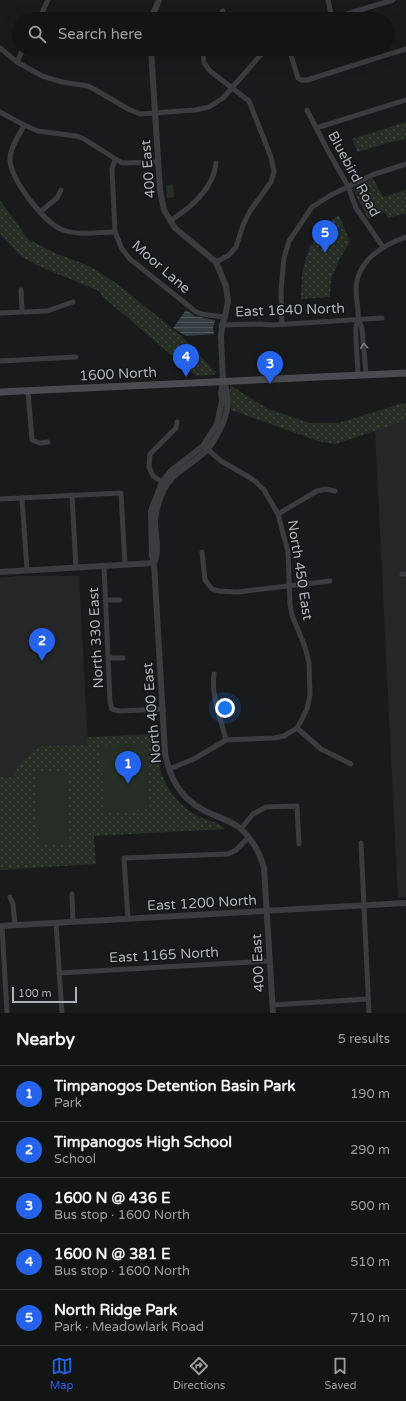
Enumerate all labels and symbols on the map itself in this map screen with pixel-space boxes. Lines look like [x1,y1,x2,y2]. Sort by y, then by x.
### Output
street label: Bluebird Road [324,128,384,220]
street label: 400 East [137,138,159,199]
pin: 5 [312,220,338,253]
street label: Moor Lane [128,237,194,297]
street label: East 1640 North [235,300,345,320]
one-way arrow [359,343,368,349]
pin: 4 [173,344,199,377]
pin: 3 [257,351,283,384]
street label: 1600 North [79,363,157,385]
street label: North 450 East [284,519,316,622]
street label: North 330 East [85,586,107,689]
pin: 2 [29,628,55,661]
street label: North 400 East [139,661,165,764]
your location [215,698,235,718]
pin: 1 [115,751,141,784]
street label: East 1200 North [147,892,257,914]
street label: 400 East [248,933,268,993]
street label: East 1165 North [109,944,219,966]
scale bar [12,985,77,1004]

